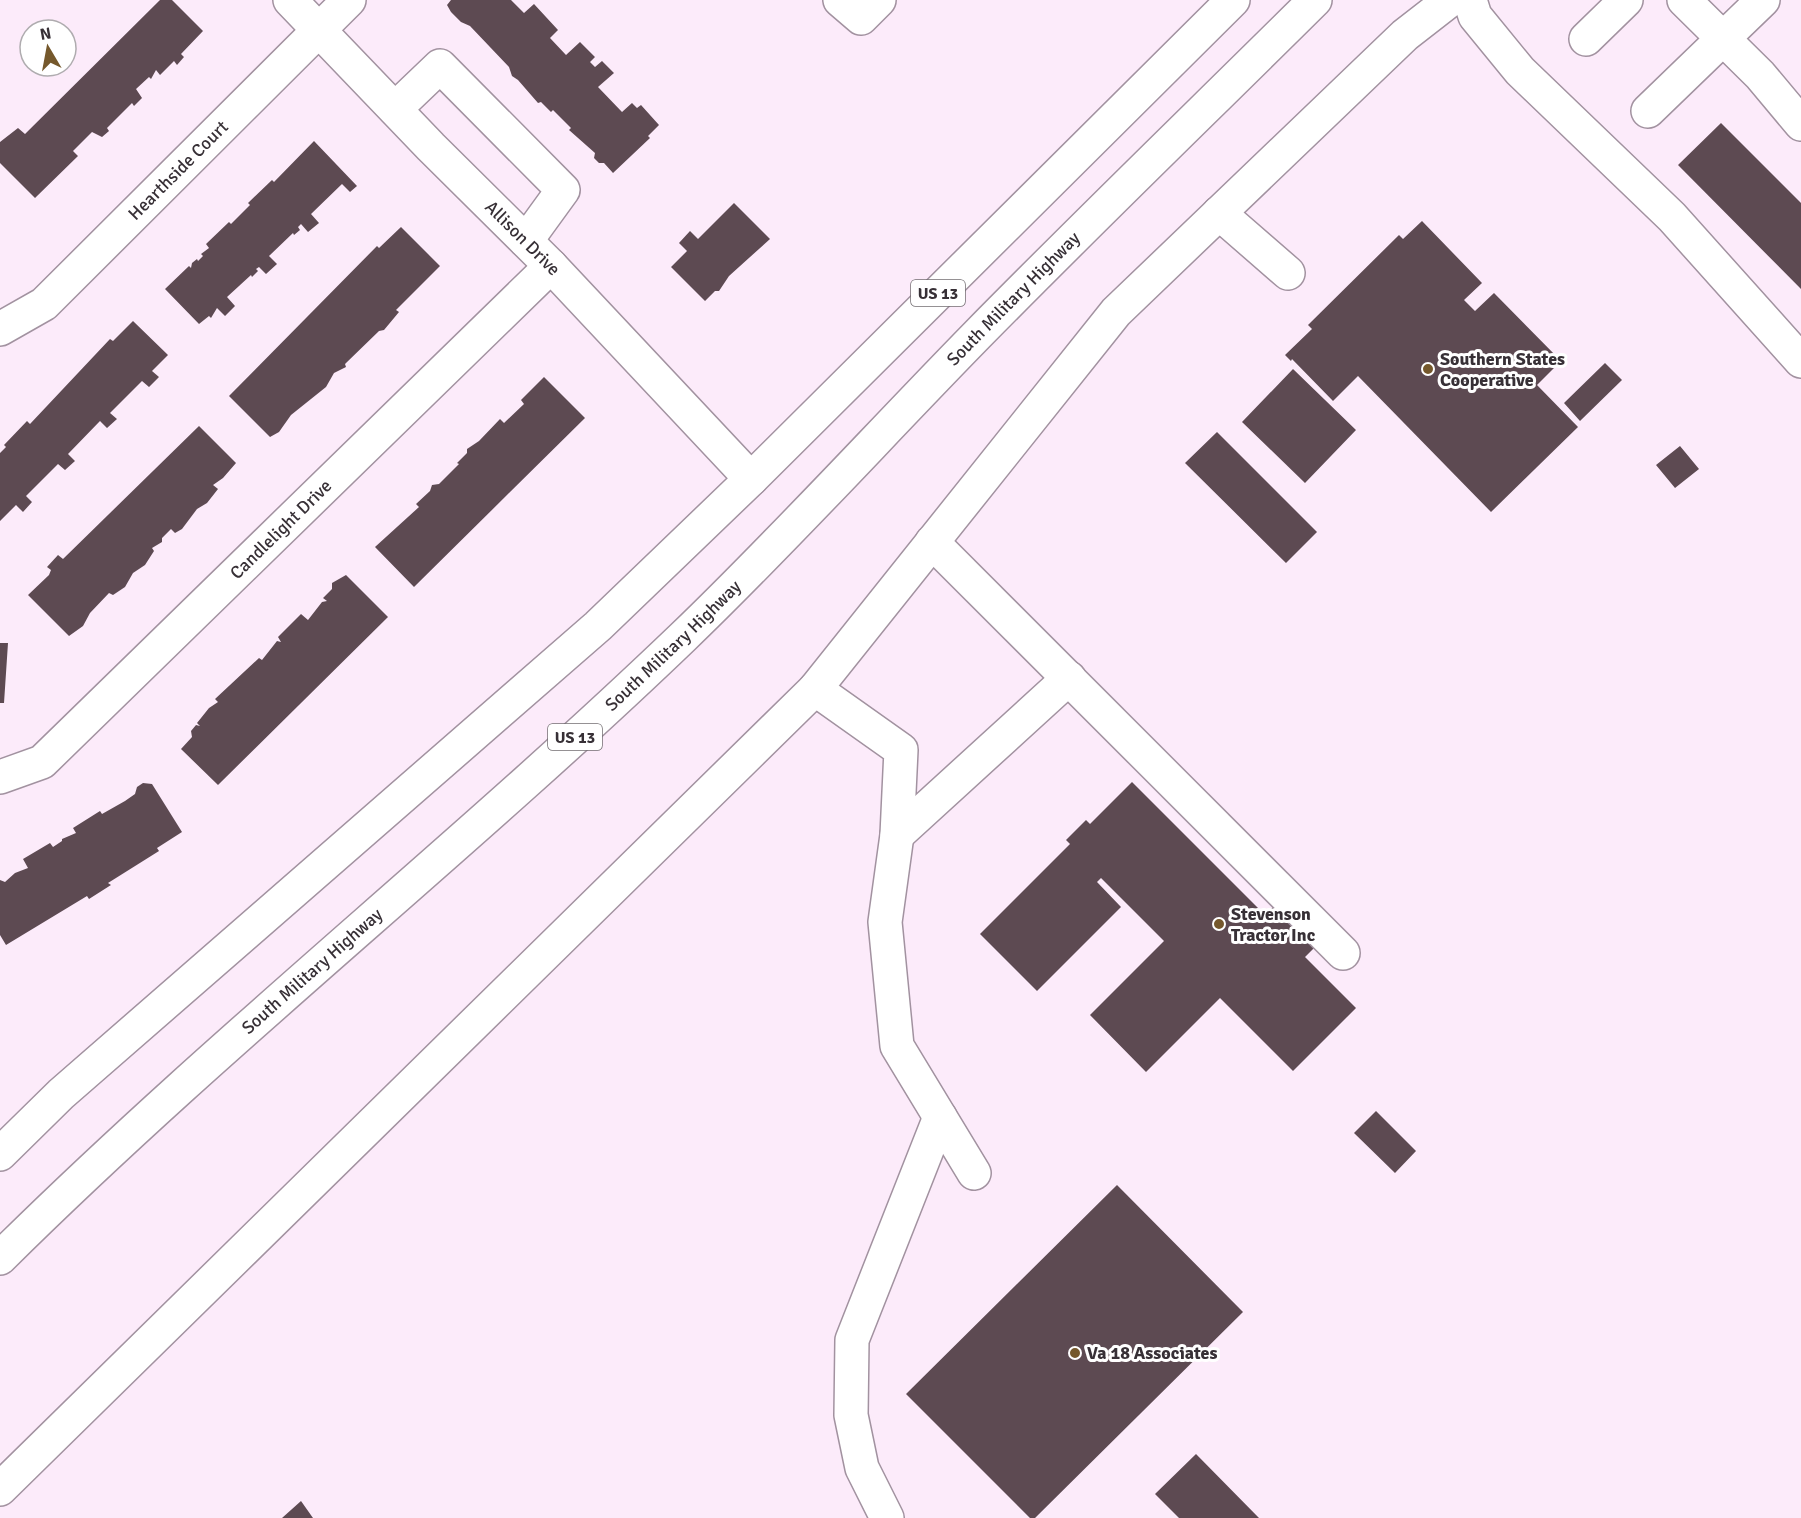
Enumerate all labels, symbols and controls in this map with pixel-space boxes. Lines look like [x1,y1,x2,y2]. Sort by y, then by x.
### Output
north arrow [18,18,78,78]
text: N [38,23,53,45]
street label: Hearthside Court [124,116,233,225]
street label: Allison Drive [481,196,565,280]
street label: South Military Highway [942,227,1085,370]
road number: US 13 [911,280,965,306]
place label: Southern States Cooperative [1440,348,1565,391]
marker: Southern States Cooperative [1421,362,1435,376]
street label: Candlelight Drive [225,475,336,584]
street label: South Military Highway [600,575,746,716]
road number: US 13 [548,724,602,750]
street label: South Military Highway [237,903,387,1039]
place label: Stevenson Tractor Inc [1231,903,1316,946]
marker: Stevenson Tractor Inc [1212,917,1226,931]
place label: Va 18 Associates [1087,1342,1217,1364]
marker: Va 18 Associates [1068,1346,1082,1360]

